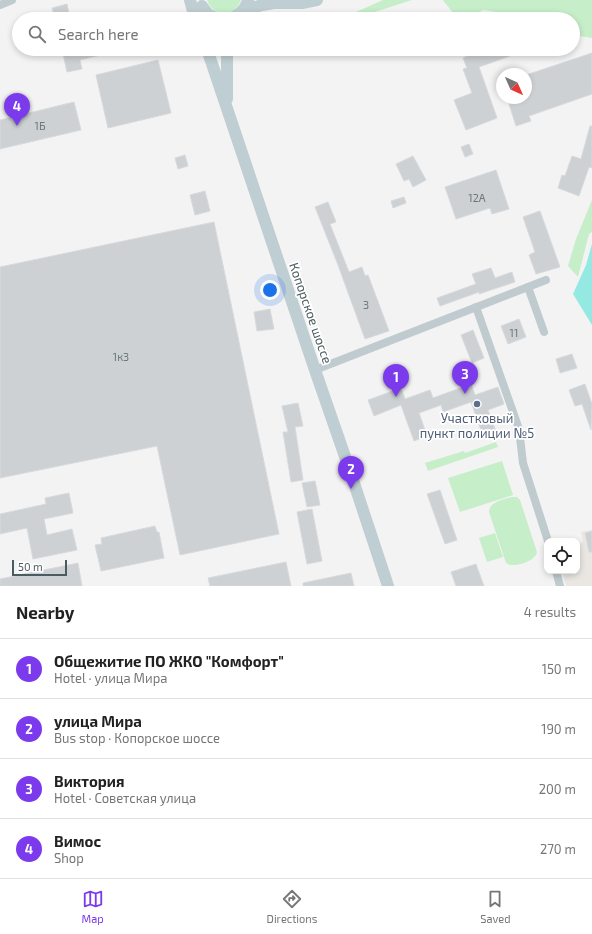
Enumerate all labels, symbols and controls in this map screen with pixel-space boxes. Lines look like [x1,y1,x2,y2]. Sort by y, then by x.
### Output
search box [12,12,580,56]
icon: search [26,23,48,45]
text: Search here [58,25,139,43]
north arrow [496,68,532,104]
pin: 4 [4,93,30,126]
house number: 1Б [35,119,46,132]
house number: 12А [468,191,486,204]
street label: Копорское шоссе [286,260,336,366]
your location [260,280,280,300]
house number: 3 [363,298,369,311]
house number: 11 [510,326,518,339]
house number: 1к3 [113,350,129,363]
pin: 3 [452,361,478,394]
pin: 1 [383,364,409,397]
marker: Участковый пункт полиции №5 [472,399,482,409]
place label: Участковый пункт полиции №5 [420,410,534,441]
pin: 2 [338,456,364,489]
map controls [544,538,580,574]
button: locate [544,538,580,574]
scale bar [12,558,67,577]
text: 50 m [18,560,43,573]
text: Nearby [16,602,74,622]
text: 4 results [524,604,576,620]
text: Общежитие ПО ЖКО "Комфорт" [54,652,284,670]
text: 1 [26,661,32,677]
text: 150 m [542,661,576,677]
text: Hotel · улица Мира [54,670,167,686]
text: улица Мира [54,712,142,730]
text: 2 [25,721,33,737]
text: 190 m [541,721,576,737]
text: Bus stop · Копорское шоссе [54,730,220,746]
text: Виктория [54,772,124,790]
text: 3 [25,781,33,797]
text: 200 m [539,781,576,797]
text: Hotel · Советская улица [54,790,196,806]
text: Вимос [54,832,101,850]
text: 4 [25,841,33,857]
text: 270 m [540,841,576,857]
text: Shop [54,850,84,866]
tab: Map [82,888,104,925]
tab: Directions [267,888,317,925]
tab: Saved [480,888,511,925]

